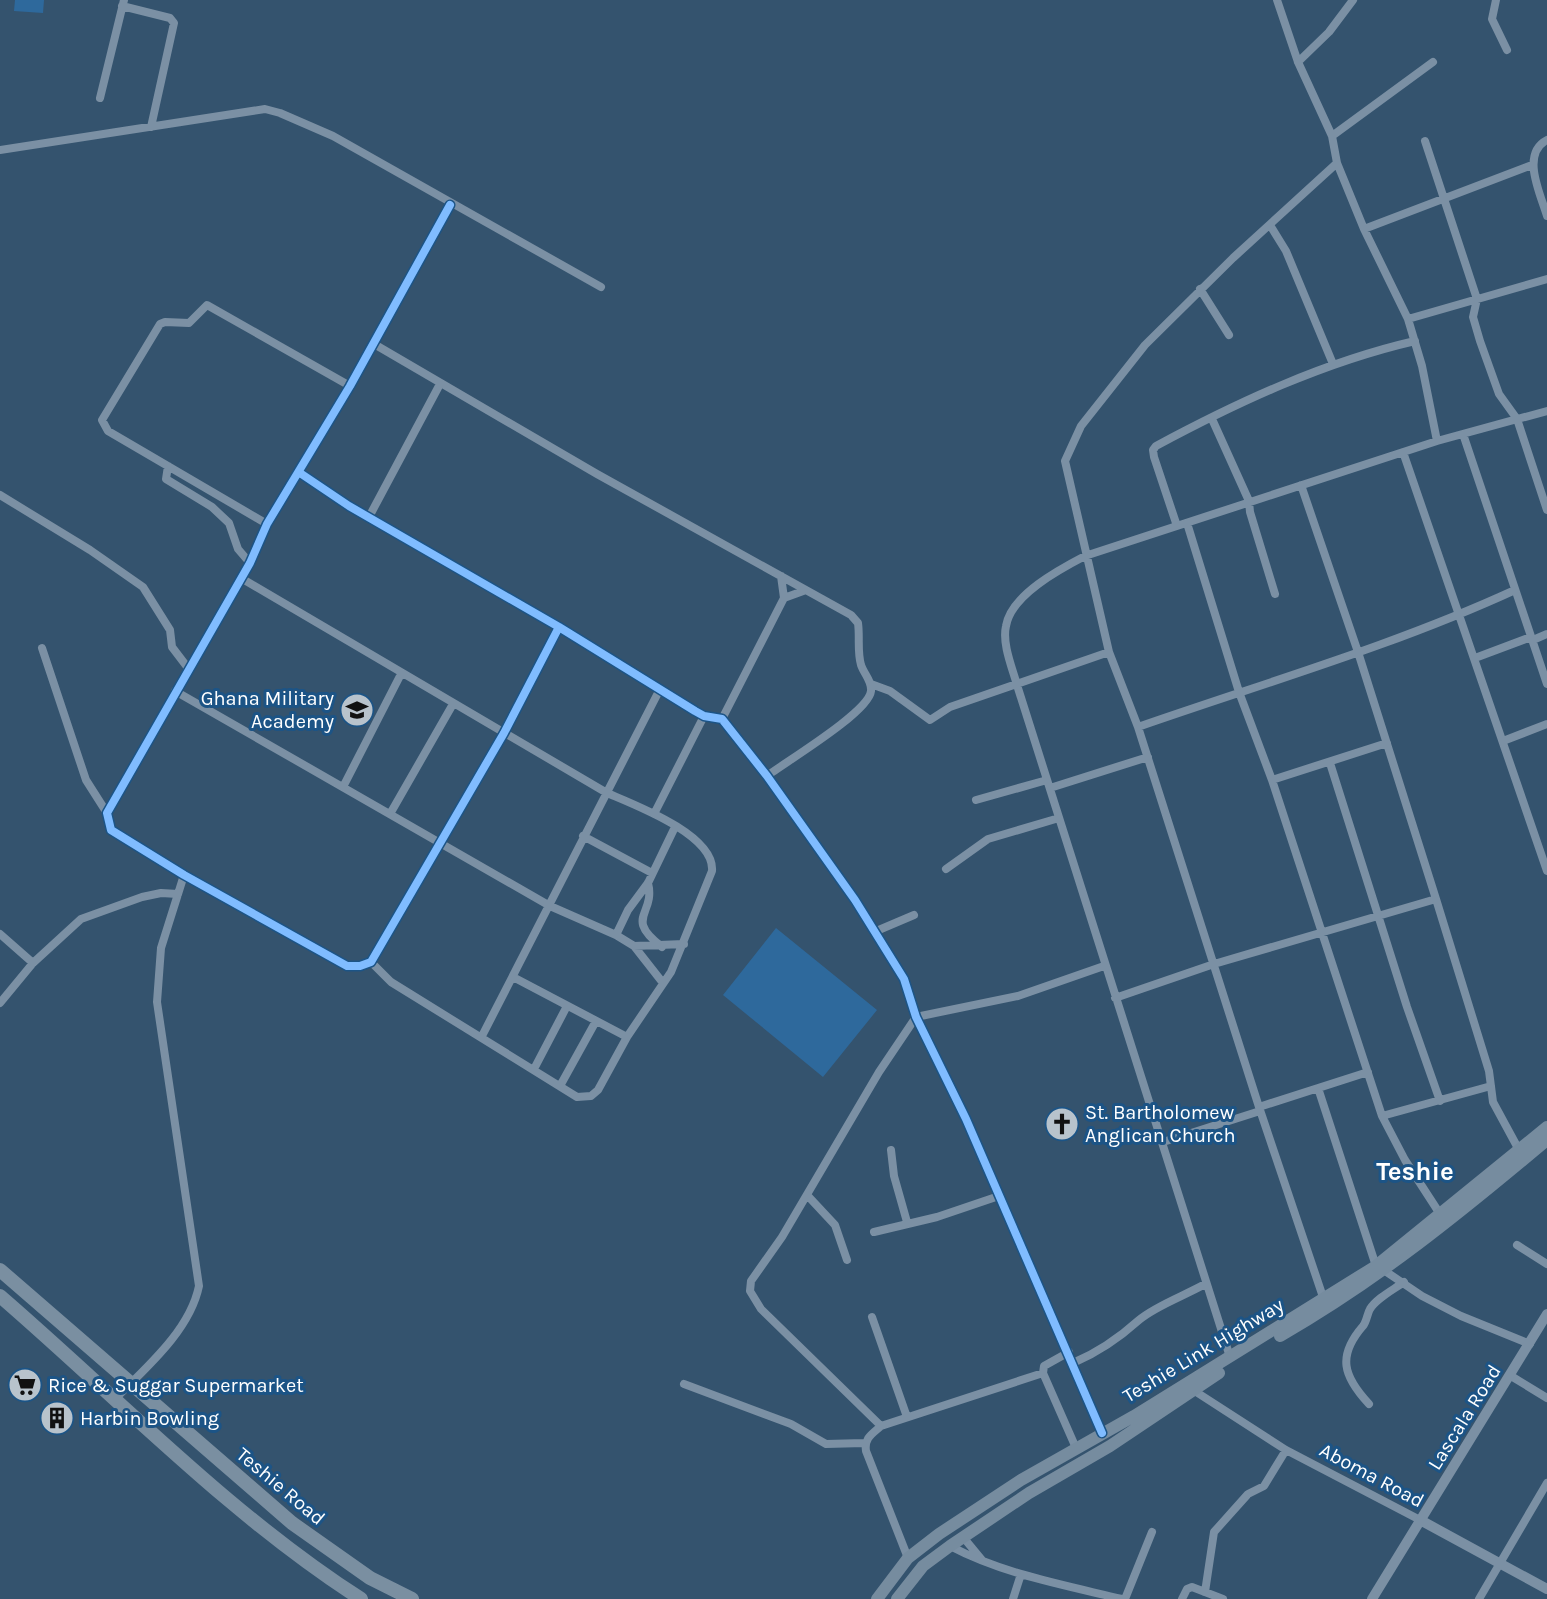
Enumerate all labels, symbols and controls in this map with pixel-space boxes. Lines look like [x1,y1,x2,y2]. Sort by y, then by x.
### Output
place label: Ghana Military Academy [201,687,334,733]
school or university icon: Ghana Military Academy [339,692,375,728]
place label: St. Bartholomew Anglican Church [1085,1101,1236,1147]
church icon: St. Bartholomew Anglican Church [1044,1106,1080,1142]
district label: Teshie [1376,1156,1454,1187]
street label: Teshie Link Highway [1119,1293,1288,1407]
street label: Lascala Road [1423,1360,1506,1474]
supermarket icon: Rice & Suggar Supermarket [7,1367,43,1403]
place label: Rice & Suggar Supermarket [48,1374,304,1397]
building icon: Harbin Bowling [39,1400,75,1436]
place label: Harbin Bowling [80,1407,219,1430]
street label: Aboma Road [1316,1438,1428,1513]
street label: Teshie Road [232,1443,330,1530]

